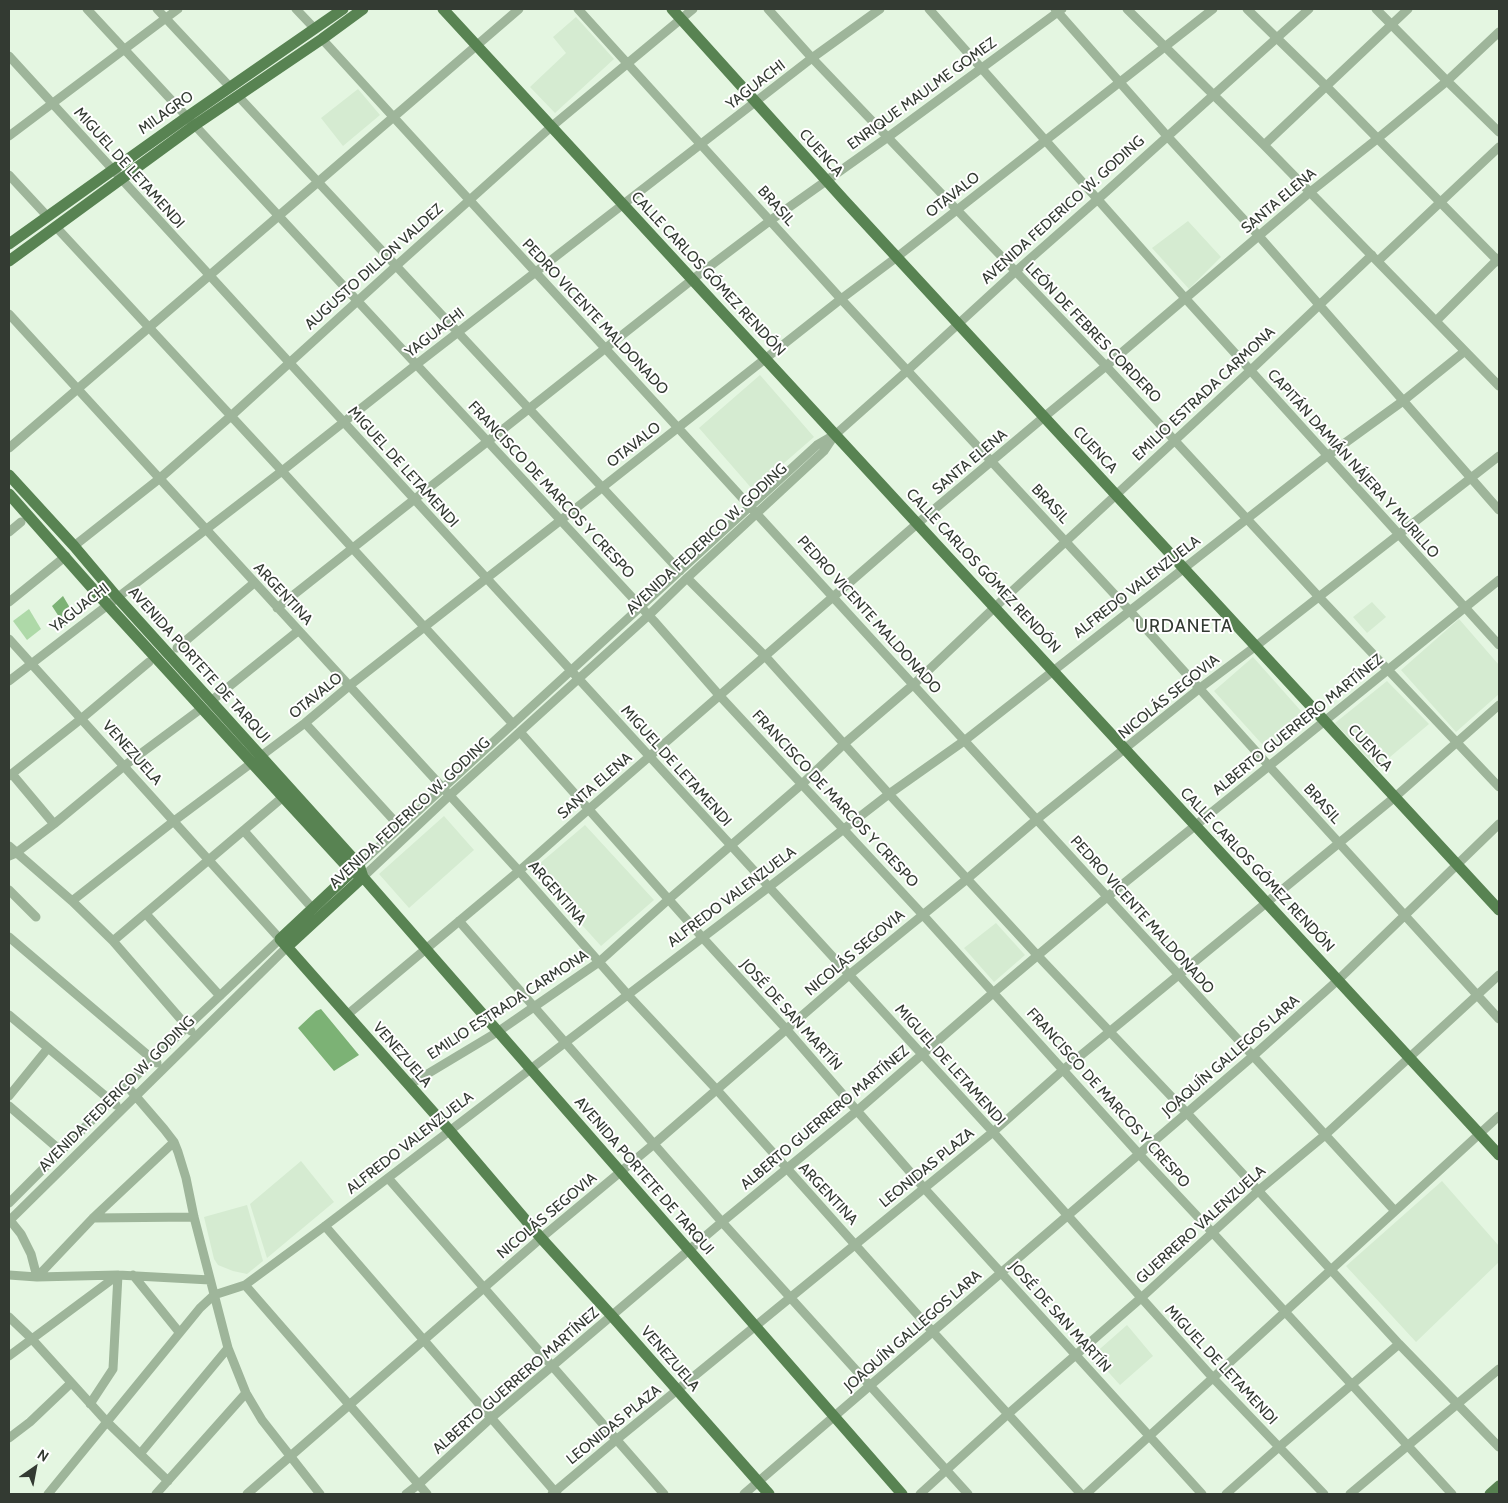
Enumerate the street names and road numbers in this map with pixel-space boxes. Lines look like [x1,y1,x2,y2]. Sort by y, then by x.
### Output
street label: ENRIQUE MAULME GOMEZ [844,34,1000,154]
street label: YAGUACHI [723,56,789,114]
street label: MILAGRO [135,88,197,138]
street label: MIGUEL DE LETAMENDI [70,104,188,232]
street label: CUENCA [795,126,847,180]
street label: AVENIDA FEDERICO W. GODING [978,132,1148,288]
street label: SANTA ELENA [1238,164,1320,238]
street label: OTAVALO [923,168,983,222]
street label: BRASIL [753,182,799,230]
street label: CALLE CARLOS GÓMEZ RENDÓN [627,188,789,360]
street label: AUGUSTO DILLON VALDEZ [301,200,447,334]
street label: PEDRO VICENTE MALDONADO [518,235,672,399]
street label: LEÓN DE FEBRES CORDERO [1021,259,1165,407]
street label: YAGUACHI [402,304,468,362]
street label: EMILIO ESTRADA CARMONA [1129,323,1279,465]
street label: CAPITÁN DAMIÁN NÁJERA Y MURILLO [1263,366,1443,562]
street label: FRANCISCO DE MARCOS Y CRESPO [464,398,638,582]
street label: MIGUEL DE LETAMENDI [344,403,462,531]
street label: OTAVALO [604,418,664,472]
street label: CUENCA [1069,423,1121,477]
street label: SANTA ELENA [929,425,1011,499]
street label: AVENIDA FEDERICO W. GODING [623,460,791,618]
street label: BRASIL [1027,481,1073,527]
street label: CALLE CARLOS GÓMEZ RENDÓN [902,485,1064,657]
street label: PEDRO VICENTE MALDONADO [793,532,945,698]
street label: ALFREDO VALENZUELA [1070,532,1204,642]
street label: ARGENTINA [250,559,316,629]
street label: YAGUACHI [47,579,113,637]
street label: AVENIDA PORTETE DE TARQUI [124,584,274,746]
street label: NICOLÁS SEGOVIA [1115,651,1223,743]
street label: ALBERTO GUERRERO MARTÍNEZ [1209,651,1387,799]
street label: OTAVALO [286,669,346,723]
street label: MIGUEL DE LETAMENDI [617,702,735,830]
street label: FRANCISCO DE MARCOS Y CRESPO [748,707,922,891]
street label: VENEZUELA [98,717,166,789]
street label: CUENCA [1344,721,1396,775]
street label: AVENIDA FEDERICO W. GODING [326,734,494,892]
street label: SANTA ELENA [554,749,636,823]
street label: BRASIL [1299,780,1345,828]
street label: CALLE CARLOS GÓMEZ RENDÓN [1176,784,1338,956]
street label: PEDRO VICENTE MALDONADO [1066,832,1218,998]
street label: ALFREDO VALENZUELA [664,843,800,951]
street label: ARGENTINA [524,857,590,929]
street label: NICOLÁS SEGOVIA [802,906,908,1000]
street label: EMILIO ESTRADA CARMONA [424,946,592,1064]
street label: JOSÉ DE SAN MARTÍN [736,956,846,1074]
street label: JOAQUÍN GALLEGOS LARA [1159,992,1303,1120]
street label: MIGUEL DE LETAMENDI [891,1001,1009,1129]
street label: FRANCISCO DE MARCOS Y CRESPO [1022,1004,1194,1192]
street label: AVENIDA FEDERICO W. GODING [35,1012,199,1176]
street label: VENEZUELA [369,1019,435,1091]
street label: ALBERTO GUERRERO MARTÍNEZ [737,1042,913,1194]
street label: ALFREDO VALENZUELA [343,1088,477,1198]
street label: AVENIDA PORTETE DE TARQUI [571,1094,717,1258]
street label: LEONIDAS PLAZA [876,1124,978,1212]
street label: ARGENTINA [795,1159,861,1229]
street label: GUERRERO VALENZUELA [1133,1162,1269,1288]
street label: NICOLÁS SEGOVIA [494,1169,600,1263]
street label: JOSÉ DE SAN MARTÍN [1005,1258,1115,1376]
street label: JOAQUÍN GALLEGOS LARA [841,1267,985,1395]
street label: MIGUEL DE LETAMENDI [1161,1302,1281,1428]
street label: ALBERTO GUERRERO MARTÍNEZ [429,1304,603,1458]
street label: VENEZUELA [637,1323,703,1395]
street label: LEONIDAS PLAZA [563,1381,665,1469]

